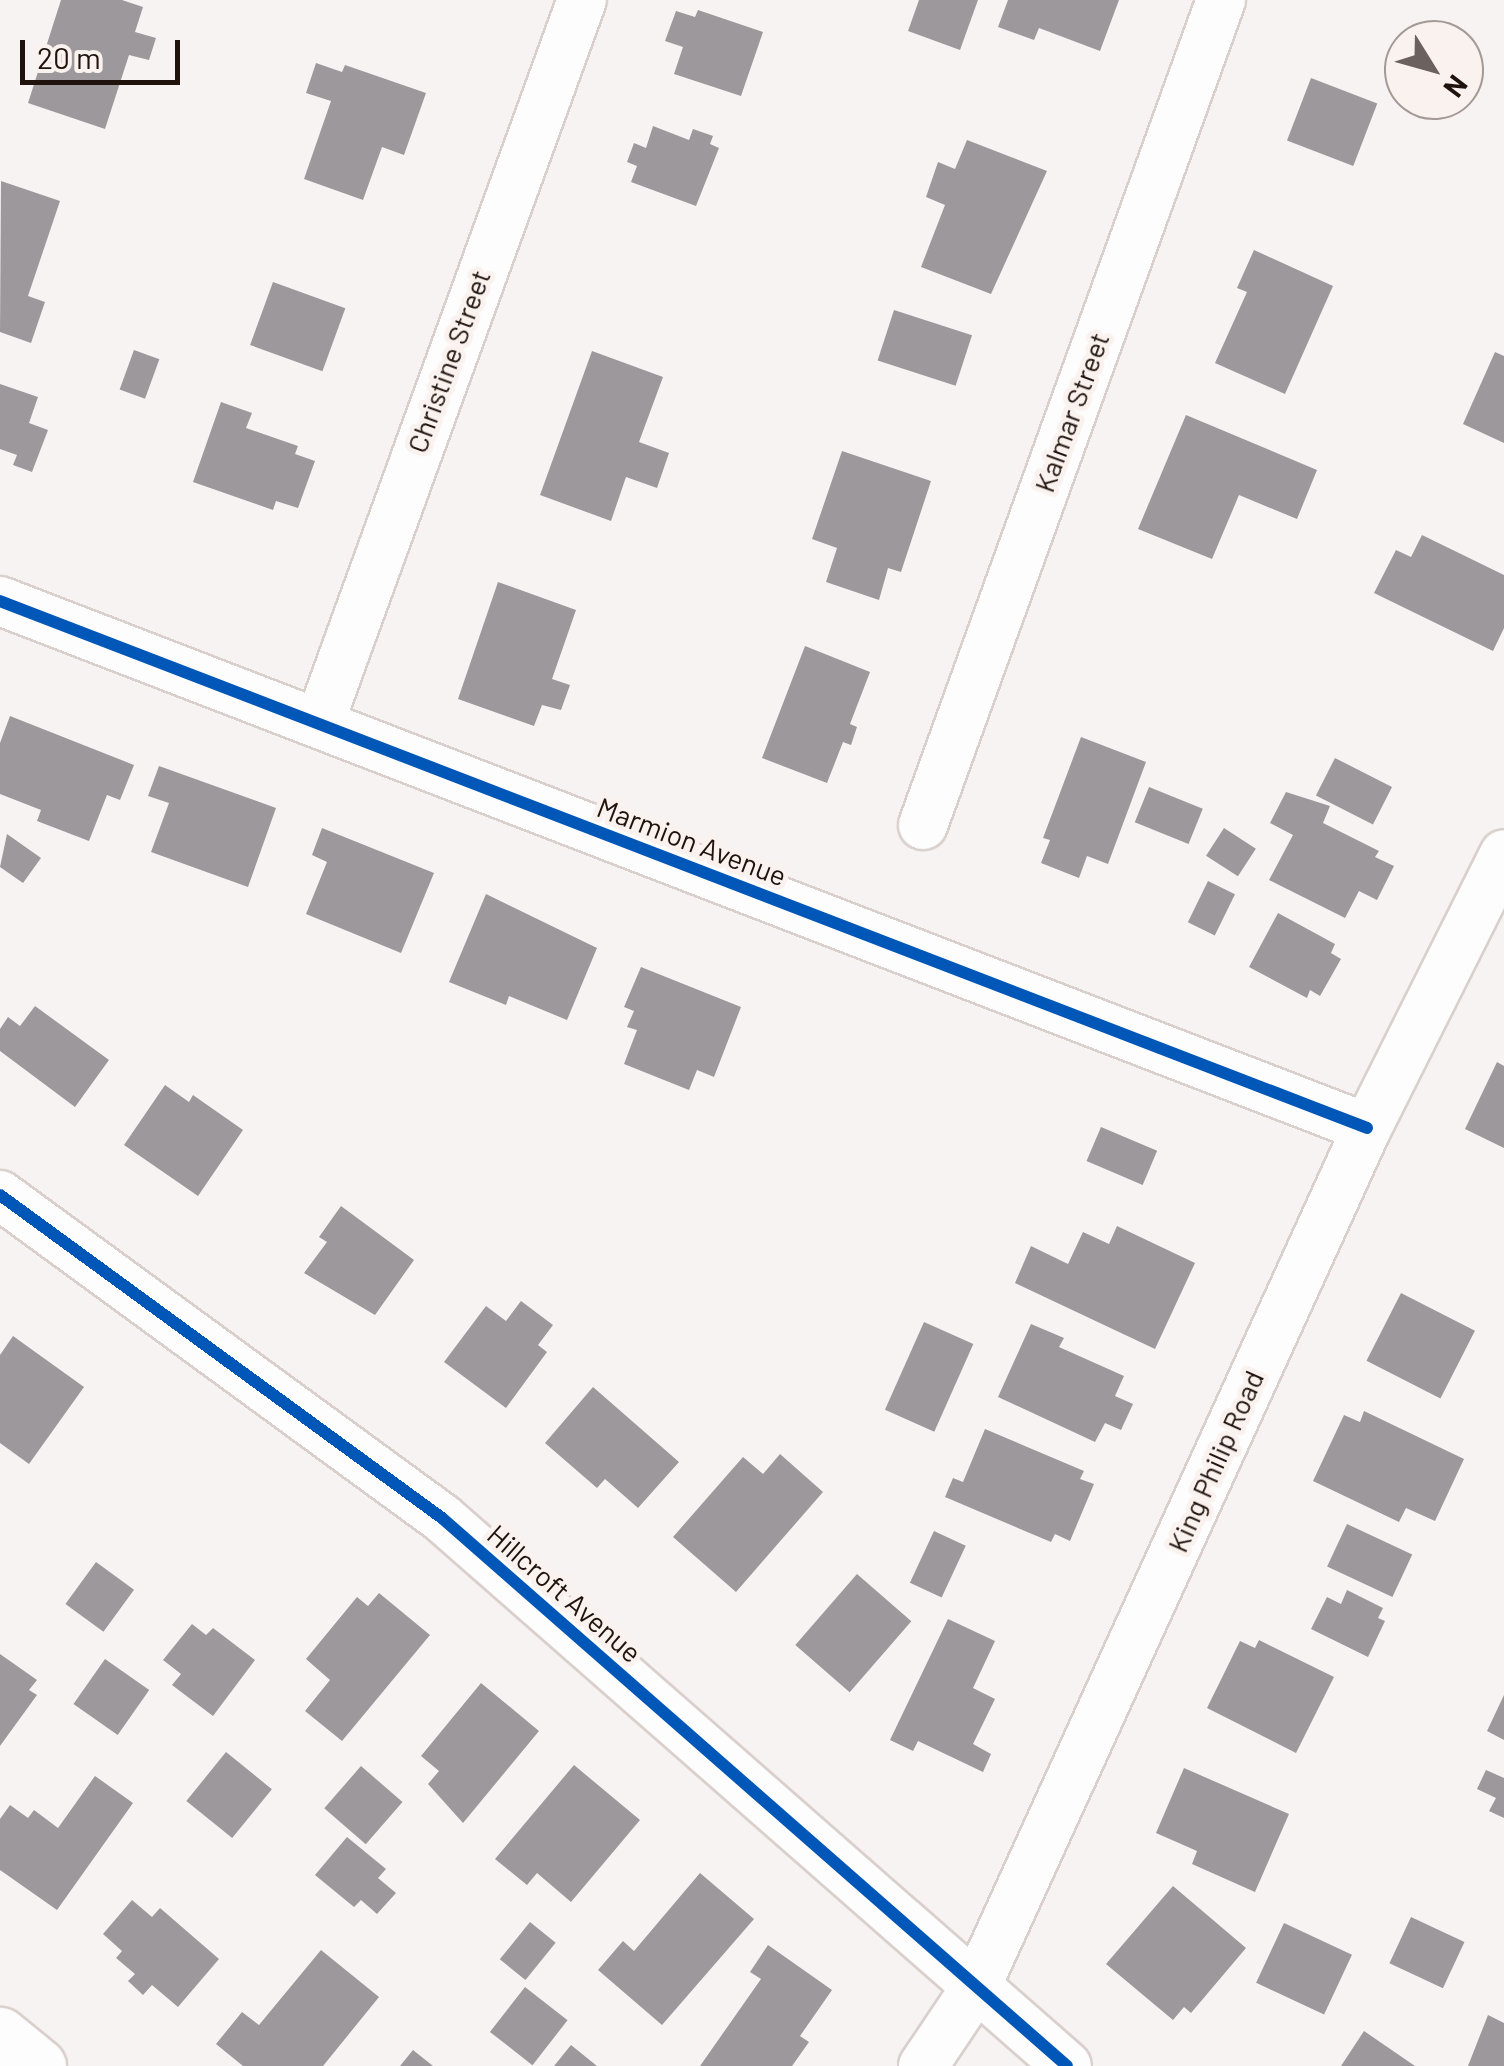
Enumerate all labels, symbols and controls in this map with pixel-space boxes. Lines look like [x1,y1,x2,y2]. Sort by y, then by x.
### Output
scale bar [25,20,185,82]
north arrow [1384,20,1484,120]
text: 20 m [37,39,101,75]
text: N [1437,69,1476,105]
street label: Christine Street [399,265,497,457]
street label: Kalmar Street [1027,328,1115,496]
street label: Marmion Avenue [593,790,791,892]
street label: King Philip Road [1160,1365,1270,1557]
street label: Hillcroft Avenue [481,1517,649,1669]

